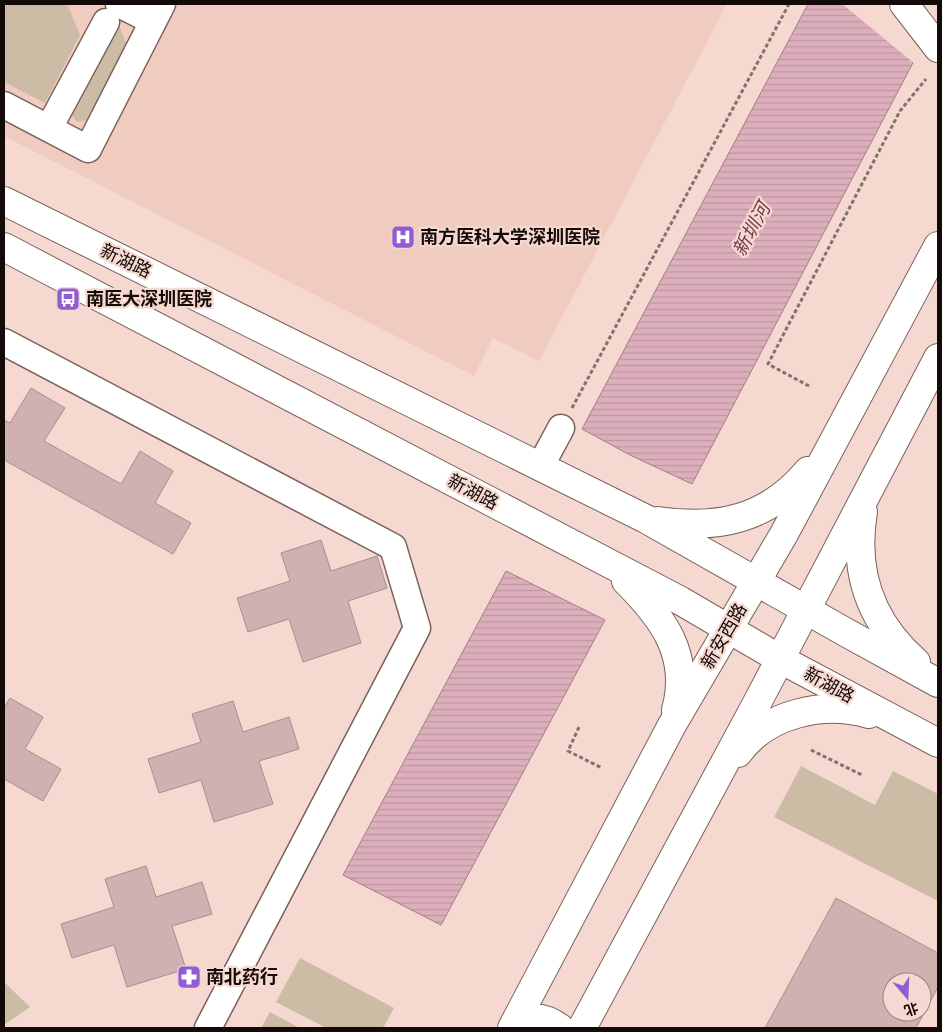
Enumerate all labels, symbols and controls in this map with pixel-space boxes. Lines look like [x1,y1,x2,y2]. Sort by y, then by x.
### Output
water label: 新圳河 [728,195,777,260]
hospital icon: 南方医科大学深圳医院 [390,224,416,250]
place label: 南方医科大学深圳医院 [420,226,600,248]
street label: 新湖路 [97,239,155,283]
bus stop icon: 南医大深圳医院 [55,286,81,312]
place label: 南医大深圳医院 [86,288,212,310]
street label: 新湖路 [444,470,502,514]
street label: 新安西路 [696,599,752,673]
street label: 新湖路 [800,662,858,708]
pharmacy icon: 南北药行 [176,964,202,990]
place label: 南北药行 [206,966,278,988]
north arrow [882,972,932,1022]
text: 北 [902,999,920,1019]

